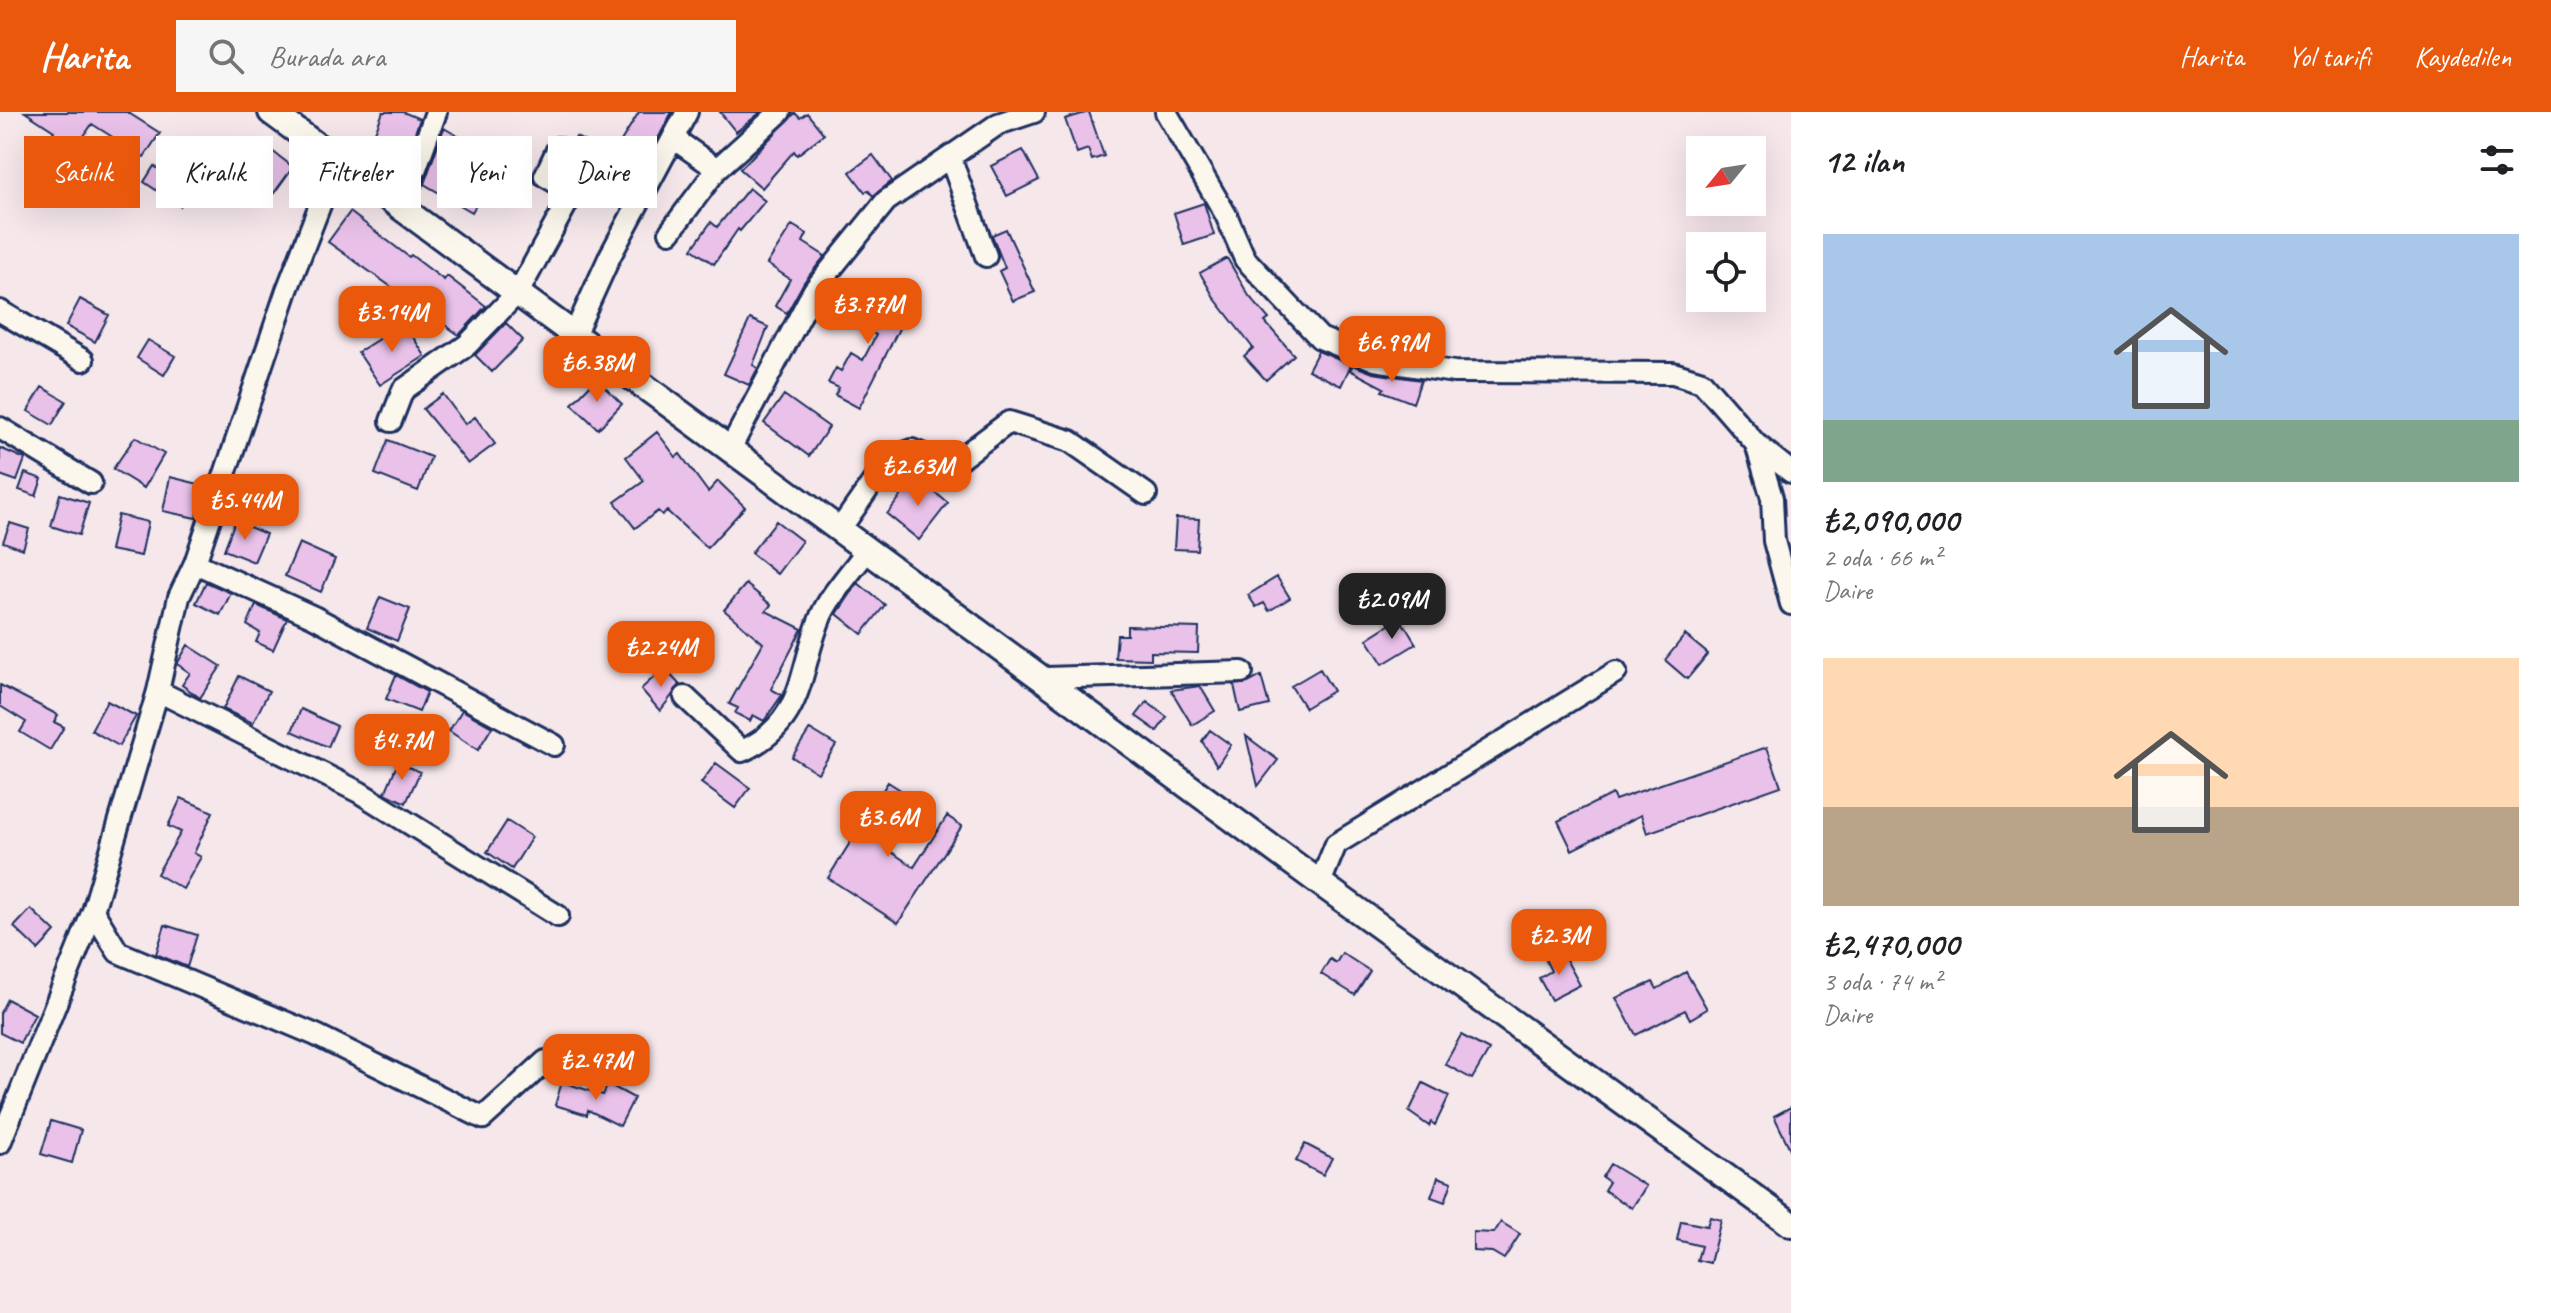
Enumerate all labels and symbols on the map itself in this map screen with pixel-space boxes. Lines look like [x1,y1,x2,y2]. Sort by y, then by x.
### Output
north arrow [1686,136,1766,216]
pin: ₺3.77M [803,278,933,346]
pin: ₺3.14M [327,286,457,354]
pin: ₺6.99M [1327,316,1457,384]
pin: ₺6.38M [532,336,662,404]
pin: ₺2.63M [853,440,983,508]
pin: ₺5.44M [180,474,310,542]
pin: ₺2.09M [1327,573,1457,641]
pin: ₺2.24M [596,621,726,689]
pin: ₺4.7M [346,714,458,782]
pin: ₺3.6M [832,791,944,859]
pin: ₺2.3M [1503,909,1615,977]
pin: ₺2.47M [531,1034,661,1102]

